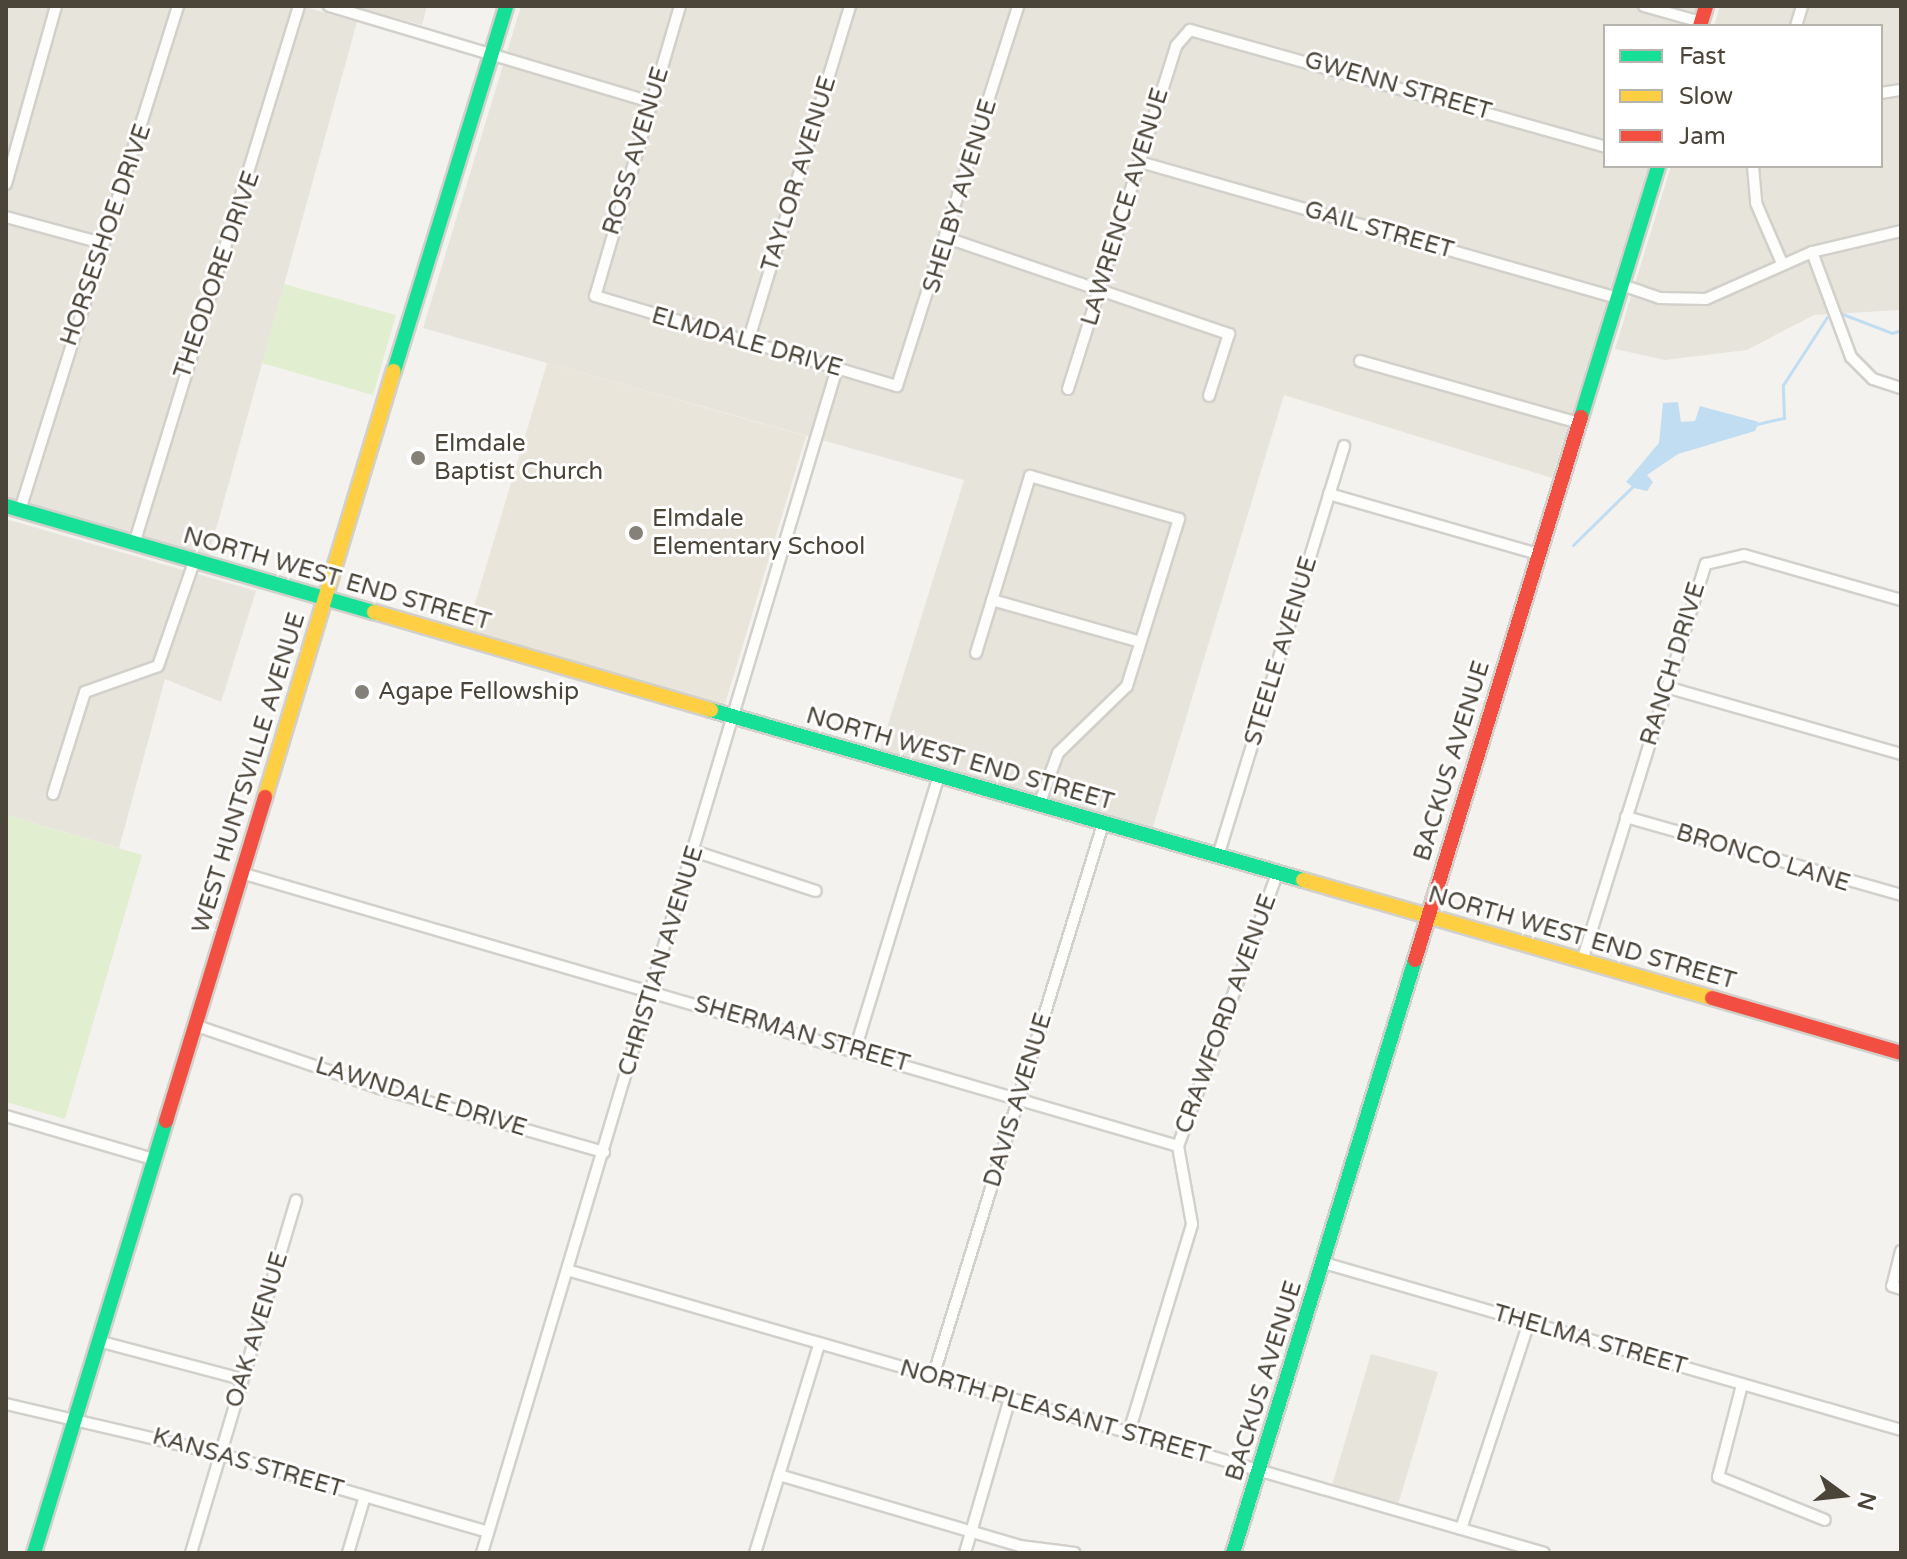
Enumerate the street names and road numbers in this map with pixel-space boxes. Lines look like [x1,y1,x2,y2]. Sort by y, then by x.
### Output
street label: GWENN STREET [1301,46,1495,126]
street label: ROSS AVENUE [597,64,675,238]
street label: TAYLOR AVENUE [756,73,842,275]
street label: LAWRENCE AVENUE [1075,85,1175,329]
street label: SHELBY AVENUE [917,96,1003,296]
street label: HORSESHOE DRIVE [55,120,157,350]
street label: THEODORE DRIVE [168,168,266,382]
street label: GAIL STREET [1301,195,1457,265]
street label: ELMDALE DRIVE [648,301,846,383]
street label: NORTH WEST END STREET [180,521,494,637]
street label: STEELE AVENUE [1239,553,1323,749]
street label: RANCH DRIVE [1634,579,1712,749]
street label: WEST HUNTSVILLE AVENUE [186,609,312,937]
street label: BACKUS AVENUE [1408,657,1496,865]
street label: NORTH WEST END STREET [803,701,1117,817]
street label: BRONCO LANE [1673,818,1853,898]
street label: CHRISTIAN AVENUE [612,842,710,1080]
street label: NORTH WEST END STREET [1425,880,1739,996]
street label: CRAWFORD AVENUE [1169,890,1283,1138]
street label: SHERMAN STREET [691,989,913,1079]
street label: DAVIS AVENUE [978,1009,1058,1191]
street label: LAWNDALE DRIVE [312,1051,530,1143]
street label: OAK AVENUE [220,1249,294,1411]
street label: BACKUS AVENUE [1220,1277,1308,1485]
street label: THELMA STREET [1490,1299,1690,1381]
street label: NORTH PLEASANT STREET [896,1354,1214,1470]
street label: KANSAS STREET [149,1422,347,1504]

